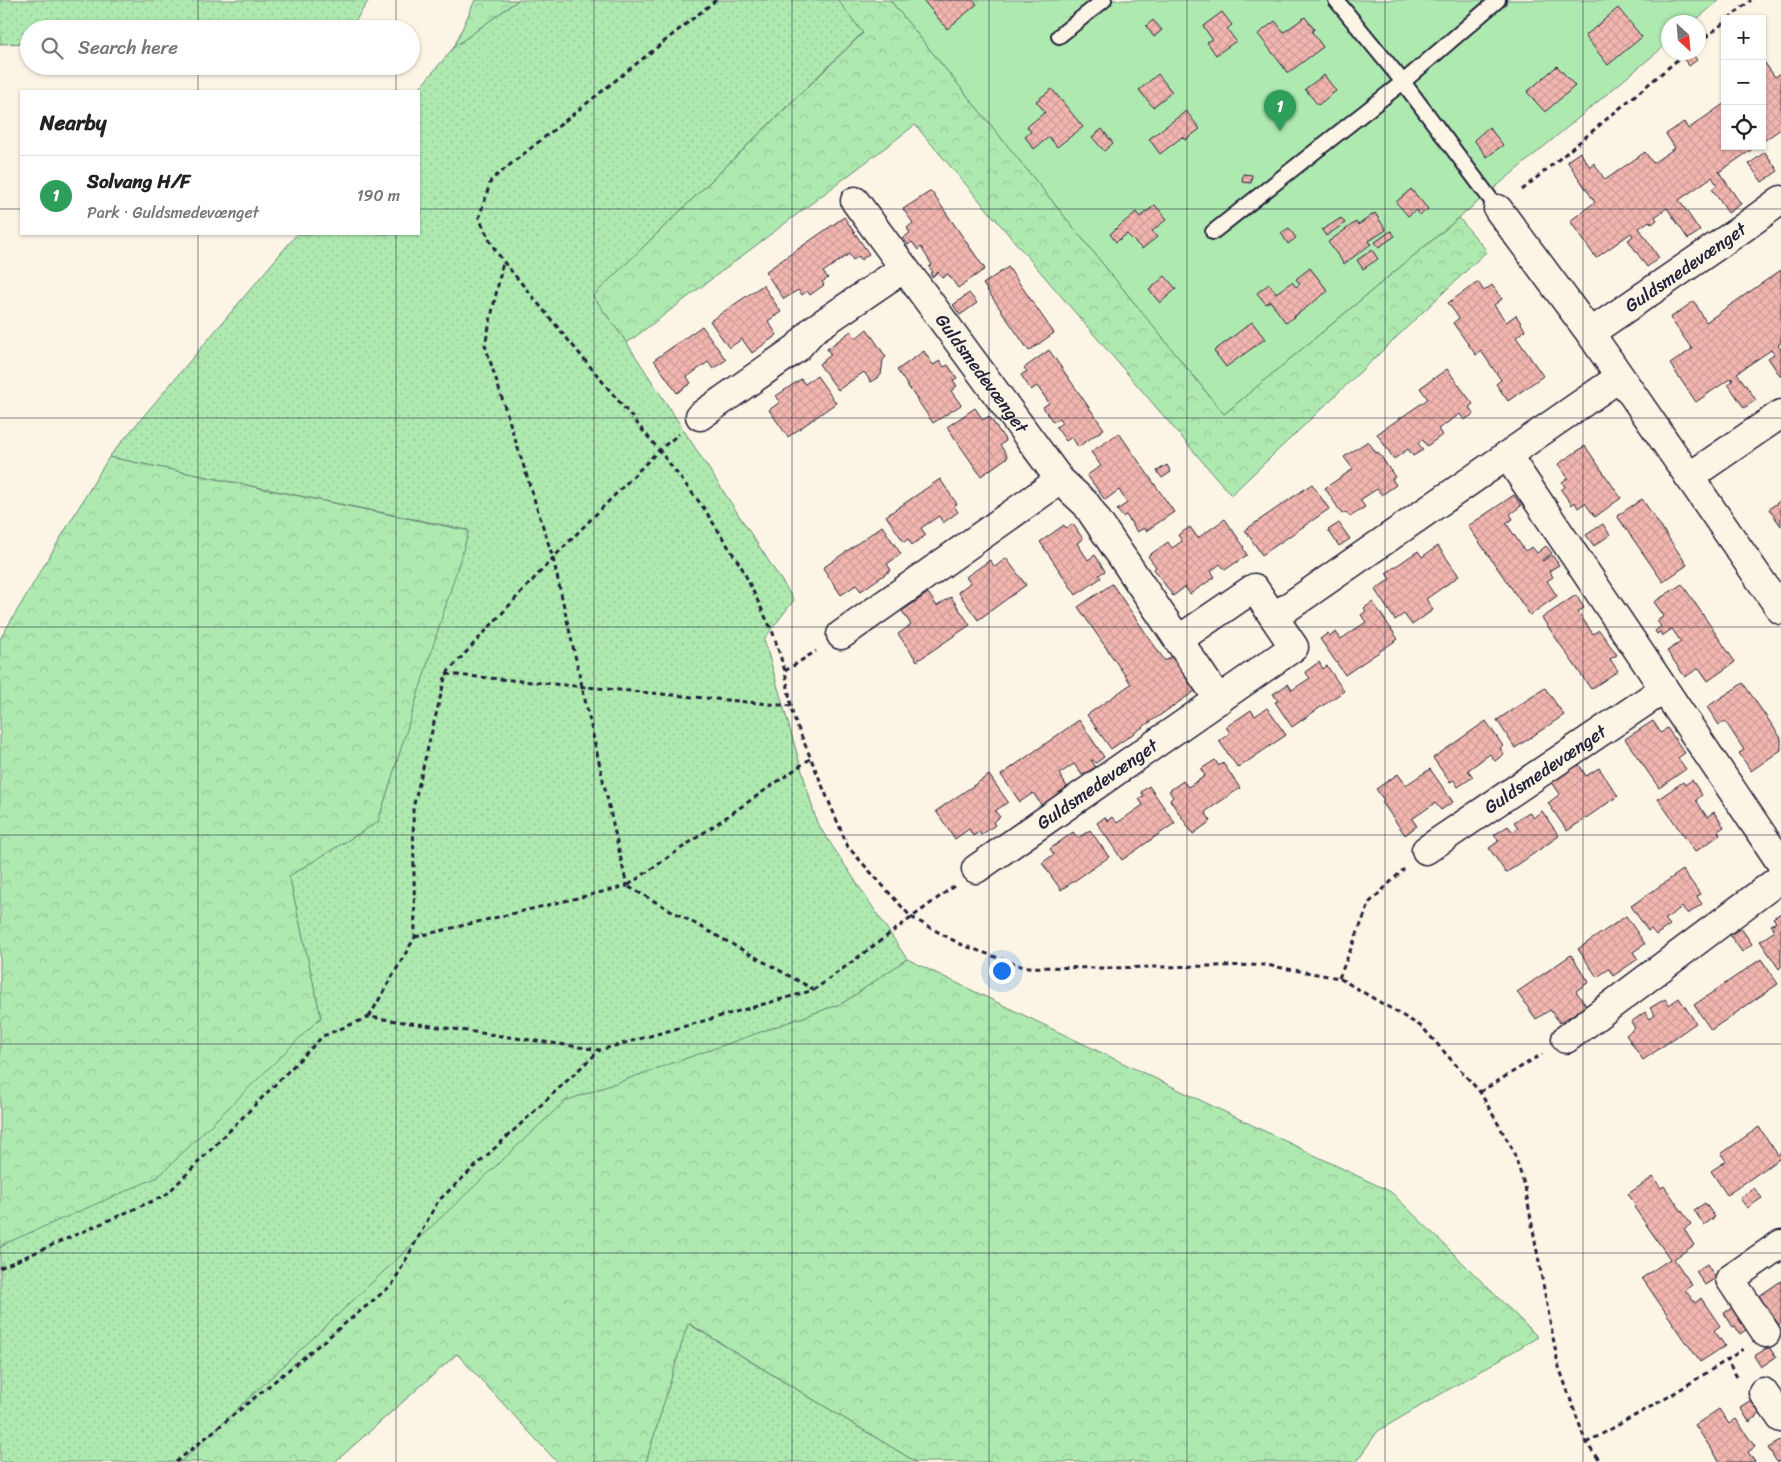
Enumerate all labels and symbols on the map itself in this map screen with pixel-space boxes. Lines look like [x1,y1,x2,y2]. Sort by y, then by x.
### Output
north arrow [1661,15,1706,60]
pin: 1 [1264,90,1296,131]
street label: Guldsmedevænget [1618,213,1754,321]
street label: Guldsmedevænget [927,307,1037,441]
street label: Guldsmedevænget [1477,716,1614,823]
street label: Guldsmedevænget [1030,730,1166,838]
your location [989,958,1015,984]

